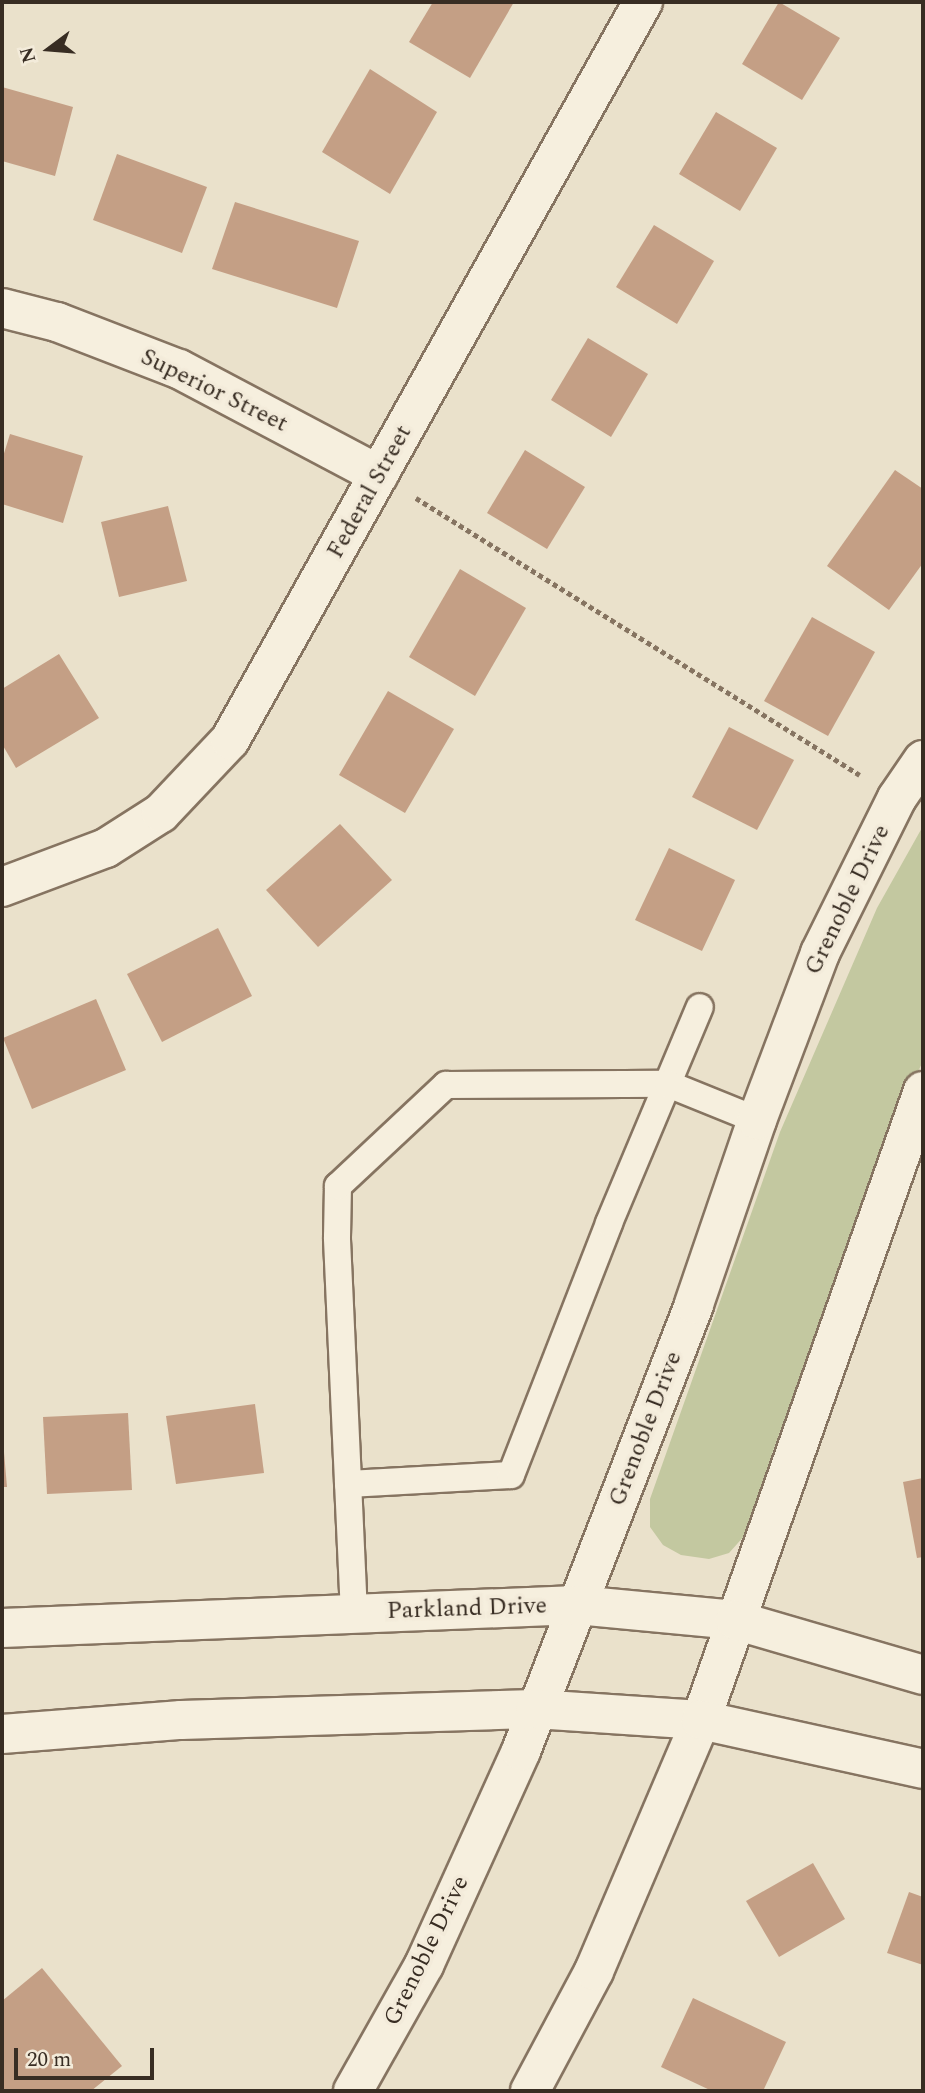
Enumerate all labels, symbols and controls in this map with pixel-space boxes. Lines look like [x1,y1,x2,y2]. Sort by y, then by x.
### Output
north arrow [14,14,84,84]
text: N [12,43,44,66]
street label: Superior Street [136,343,292,439]
street label: Federal Street [322,420,418,564]
street label: Grenoble Drive [799,820,897,980]
street label: Grenoble Drive [603,1348,689,1510]
street label: Parkland Drive [386,1592,548,1626]
street label: Grenoble Drive [378,1871,476,2031]
scale bar [18,2034,158,2078]
text: 20 m [27,2044,71,2076]

